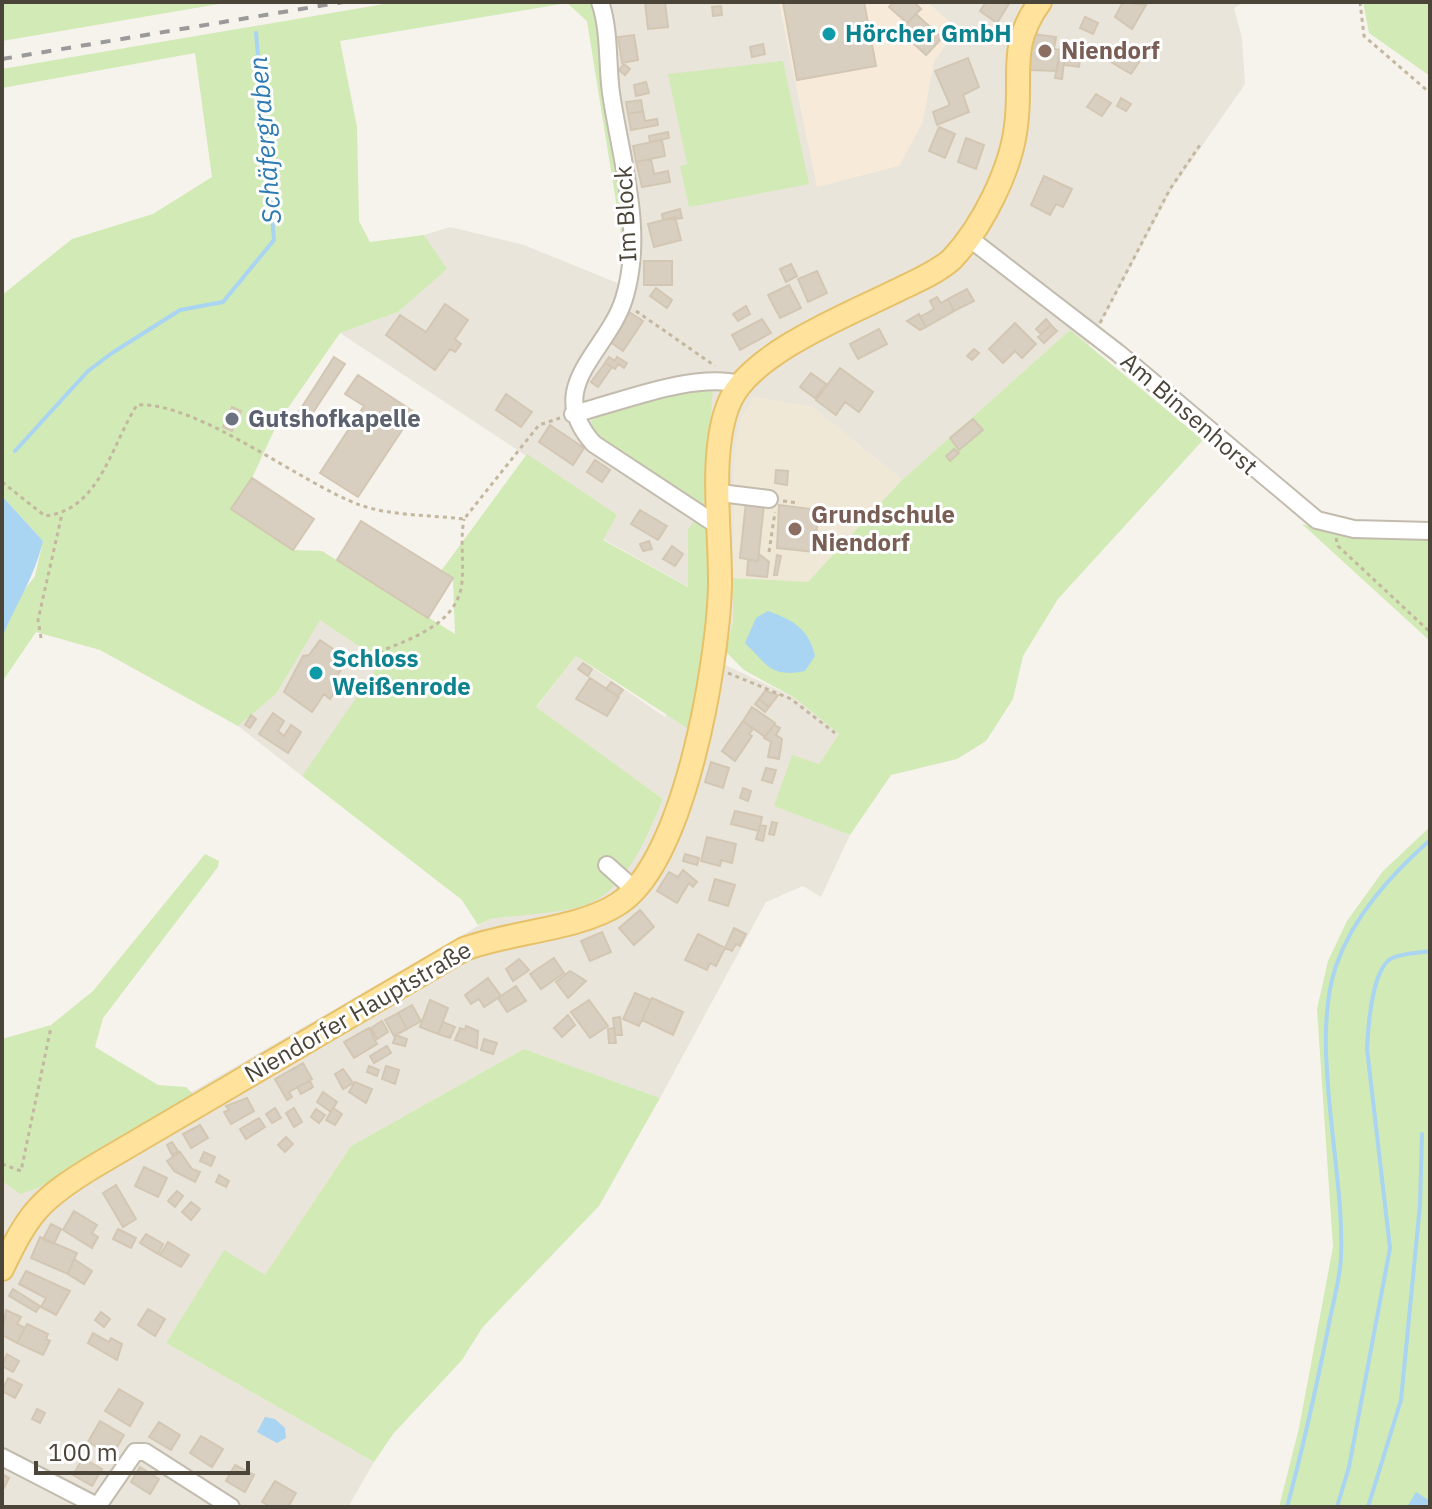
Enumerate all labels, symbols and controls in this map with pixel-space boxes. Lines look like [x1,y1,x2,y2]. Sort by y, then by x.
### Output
place label: Hörcher GmbH [845,17,1012,49]
marker: Hörcher GmbH [820,25,838,43]
place label: Niendorf [1061,34,1160,66]
marker: Niendorf [1036,42,1054,60]
water label: Schäfergraben [240,55,288,225]
street label: Im Block [606,165,644,263]
street label: Am Binsenhorst [1114,345,1265,482]
place label: Gutshofkapelle [248,402,421,434]
marker: Gutshofkapelle [223,410,241,428]
place label: Grundschule Niendorf [811,498,955,558]
marker: Grundschule Niendorf [786,520,804,538]
place label: Schloss Weißenrode [332,642,471,702]
marker: Schloss Weißenrode [307,664,325,682]
street label: Niendorfer Hauptstraße [238,933,477,1089]
scale bar [36,1425,248,1475]
text: 100 m [48,1436,118,1468]

